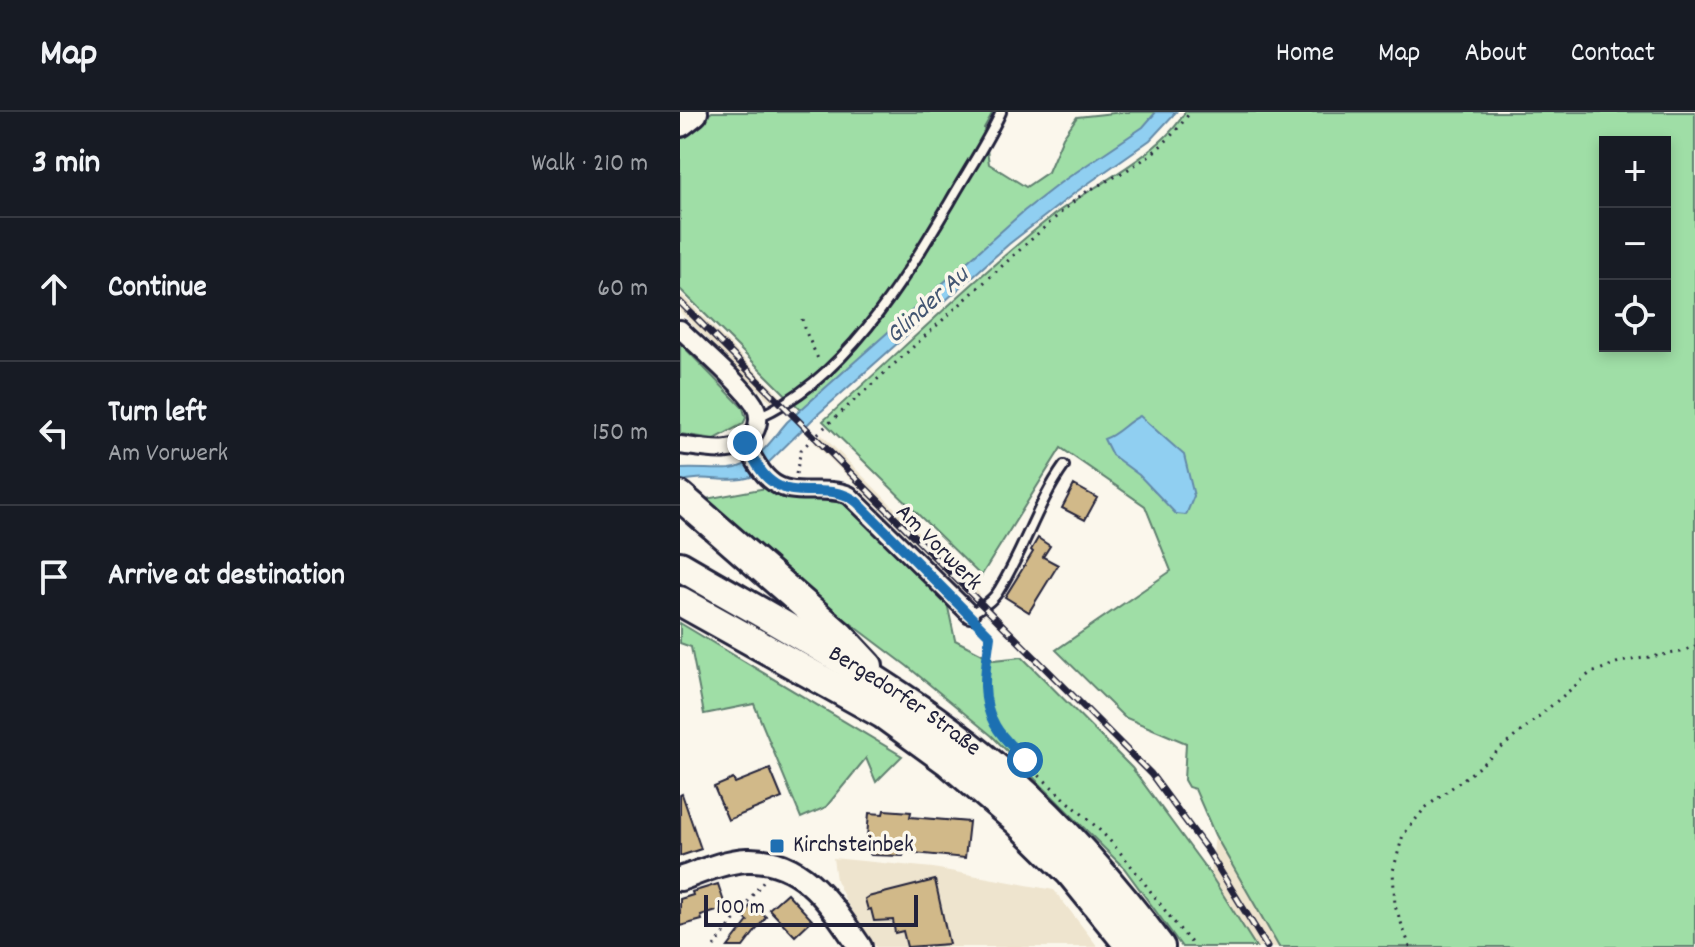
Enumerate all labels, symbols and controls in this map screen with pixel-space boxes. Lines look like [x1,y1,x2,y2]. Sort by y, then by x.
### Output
text: Map [40,28,98,83]
text: Home [1276,35,1334,75]
text: Map [1378,35,1420,75]
text: About [1464,35,1527,75]
text: Contact [1571,35,1655,75]
map controls [1599,136,1671,352]
button: + [1599,136,1671,208]
text: 3 min [32,140,100,189]
text: Walk · 210 m [531,146,648,183]
button: − [1599,208,1671,280]
water label: Glinder Au [878,257,979,353]
icon: ahead [32,267,76,311]
text: Continue [108,268,207,311]
text: 60 m [597,271,648,308]
button: locate [1599,280,1671,352]
text: Turn left [108,393,207,436]
icon: left [32,411,76,455]
text: 150 m [592,415,648,452]
route end [727,425,763,461]
text: Am Vorwerk [108,436,228,473]
street label: Am Vorwerk [887,497,989,599]
icon: arrive [32,555,76,599]
text: Arrive at destination [108,556,345,599]
street label: Bergedorfer Straße [821,638,988,765]
route start [1007,742,1043,778]
place label: Kirchsteinbek [793,829,914,863]
marker: Kirchsteinbek [768,837,786,855]
scale bar [704,891,918,927]
text: 100 m [716,893,765,924]

